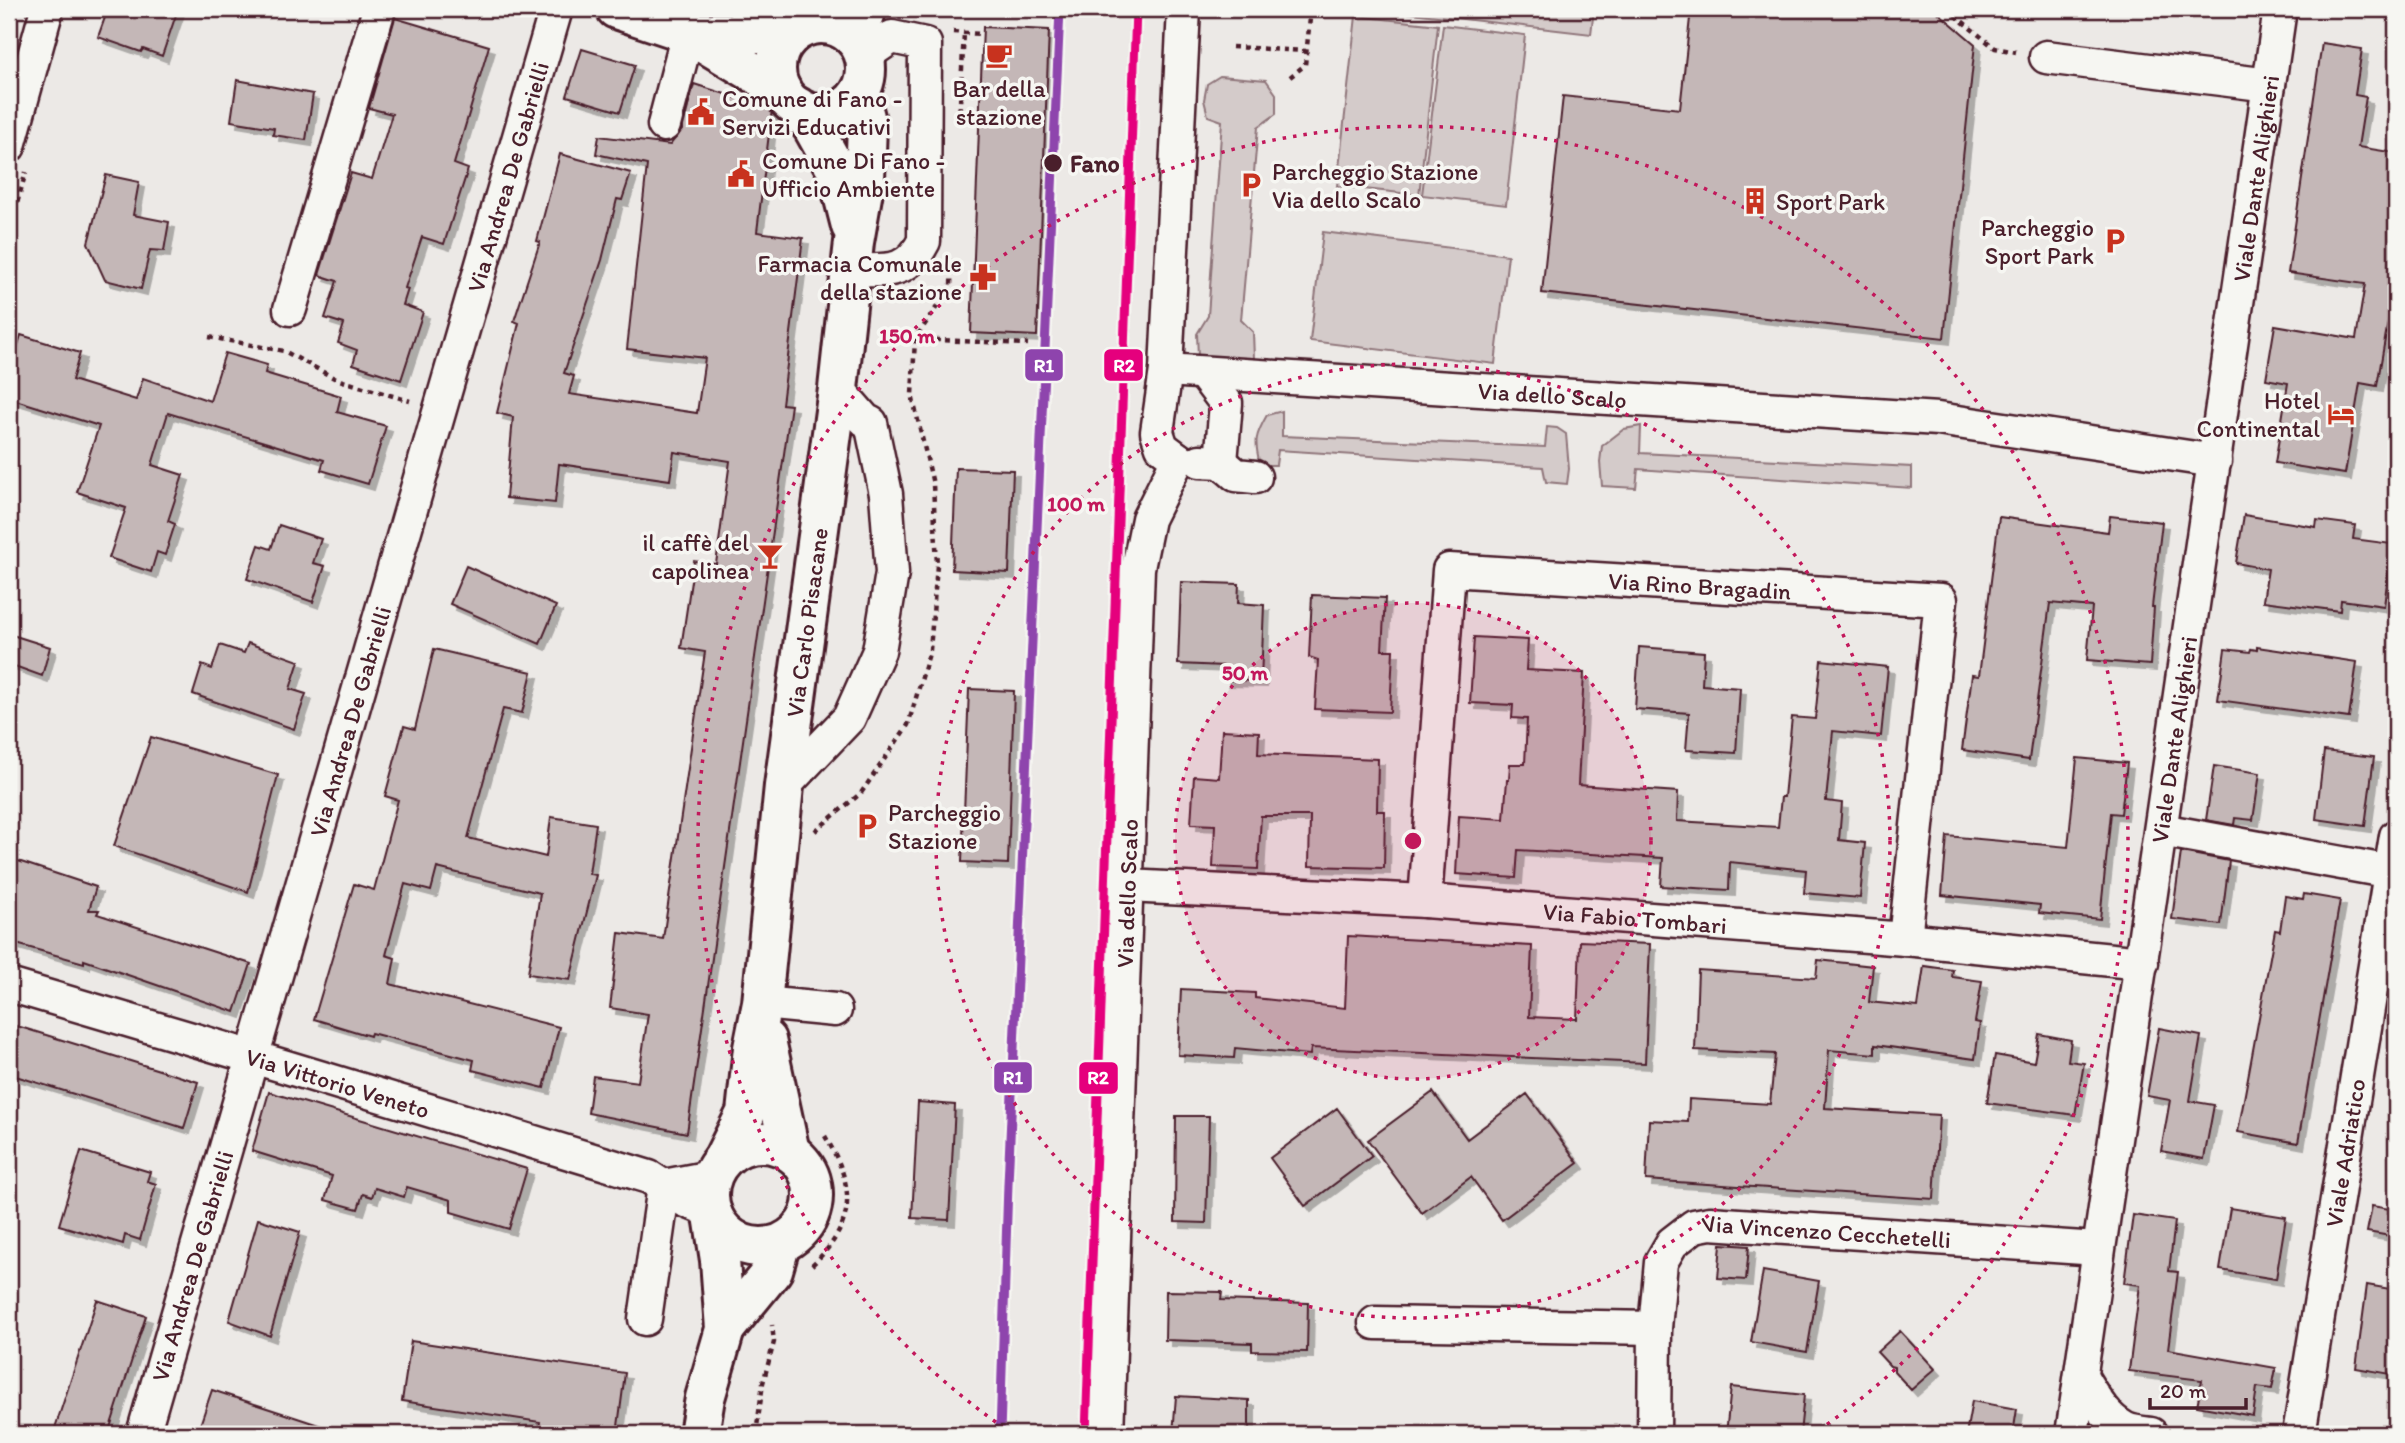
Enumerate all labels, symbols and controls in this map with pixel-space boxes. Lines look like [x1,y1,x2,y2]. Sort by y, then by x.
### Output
cafe icon: Bar della stazione [984,40,1014,70]
street label: Via Andrea De Gabrielli [460,58,555,295]
street label: Viale Dante Alighieri [2226,73,2285,284]
place label: Bar della stazione [952,74,1046,131]
place label: Comune di Fano - Servizi Educativi [722,84,902,141]
public building icon: Comune di Fano - Servizi Educativi [686,97,716,127]
place label: Comune Di Fano - Ufficio Ambiente [762,146,945,203]
place label: Fano [1070,149,1120,178]
marker: Fano [1042,152,1064,174]
place label: Parcheggio Stazione Via dello Scalo [1272,157,1478,214]
public building icon: Comune Di Fano - Ufficio Ambiente [726,159,756,189]
parking icon: Parcheggio Stazione Via dello Scalo [1236,170,1266,200]
building icon: Sport Park [1740,186,1770,216]
place label: Sport Park [1776,187,1885,216]
place label: Parcheggio Sport Park [1981,213,2094,270]
parking icon: Parcheggio Sport Park [2100,226,2130,256]
place label: Farmacia Comunale della stazione [757,249,962,306]
pharmacy icon: Farmacia Comunale della stazione [968,262,998,292]
text: 150 m [879,323,935,348]
line badge: R1 [1024,348,1064,382]
line badge: R2 [1103,348,1144,382]
text: R1 [1034,354,1054,377]
text: R2 [1113,354,1135,377]
street label: Via dello Scalo [1477,375,1628,414]
place label: Hotel Continental [2197,386,2320,443]
hotel icon: Hotel Continental [2326,399,2356,429]
text: 100 m [1047,491,1105,516]
street label: Via Carlo Pisacane [779,526,833,719]
place label: il caffè del capolinea [642,528,749,585]
bar icon: il caffè del capolinea [755,541,785,571]
street label: Via Rino Bragadin [1607,565,1792,605]
street label: Via Andrea De Gabrielli [302,603,397,840]
street label: Viale Dante Alighieri [2144,634,2203,845]
text: 50 m [1222,660,1269,685]
place label: Parcheggio Stazione [888,798,1001,855]
parking icon: Parcheggio Stazione [852,811,882,841]
street label: Via dello Scalo [1109,818,1144,968]
centre of rings [1401,829,1425,853]
street label: Via Fabio Tombari [1542,896,1728,939]
street label: Via Vittorio Veneto [242,1041,433,1124]
line badge: R1 [993,1061,1033,1094]
line badge: R2 [1078,1061,1119,1095]
text: R1 [1003,1066,1023,1089]
text: R2 [1087,1066,1109,1089]
street label: Viale Adriatico [2318,1076,2371,1229]
street label: Via Andrea De Gabrielli [145,1147,239,1385]
street label: Via Vincenzo Cecchetelli [1699,1208,1952,1254]
scale bar [2150,1366,2246,1410]
text: 20 m [2160,1378,2207,1403]

